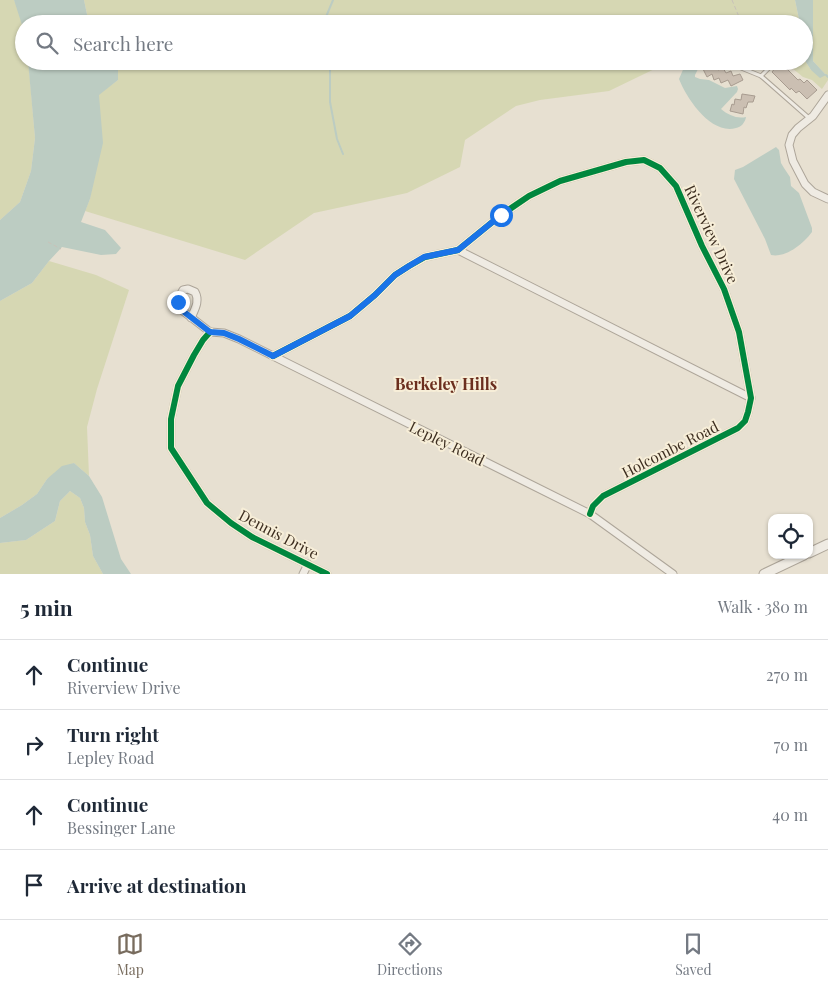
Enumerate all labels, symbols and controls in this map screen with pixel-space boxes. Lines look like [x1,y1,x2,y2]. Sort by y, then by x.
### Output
search box [15,15,813,70]
icon: search [33,29,61,57]
text: Search here [73,30,173,56]
street label: Riverview Drive [680,182,744,286]
route start [490,204,513,227]
route end [167,291,190,314]
district label: Berkeley Hills [395,373,497,394]
street label: Lepley Road [406,416,488,470]
street label: Holcombe Road [618,416,722,482]
street label: Dennis Drive [236,505,322,563]
map controls [768,514,813,559]
button: locate [768,514,813,559]
text: 5 min [20,593,73,621]
text: Walk · 380 m [718,596,808,617]
text: Continue [67,651,148,677]
icon: ahead [20,661,48,689]
text: 270 m [766,664,808,685]
text: Riverview Drive [67,677,181,698]
text: Turn right [67,721,159,747]
icon: right [20,731,48,759]
text: 70 m [774,734,808,755]
text: Lepley Road [67,747,154,768]
text: Continue [67,791,148,817]
icon: ahead [20,801,48,829]
text: 40 m [772,804,808,825]
text: Bessinger Lane [67,817,176,838]
icon: arrive [20,871,48,899]
text: Arrive at destination [67,872,247,898]
tab: Map [116,930,144,979]
tab: Directions [377,930,443,979]
tab: Saved [675,930,712,979]

